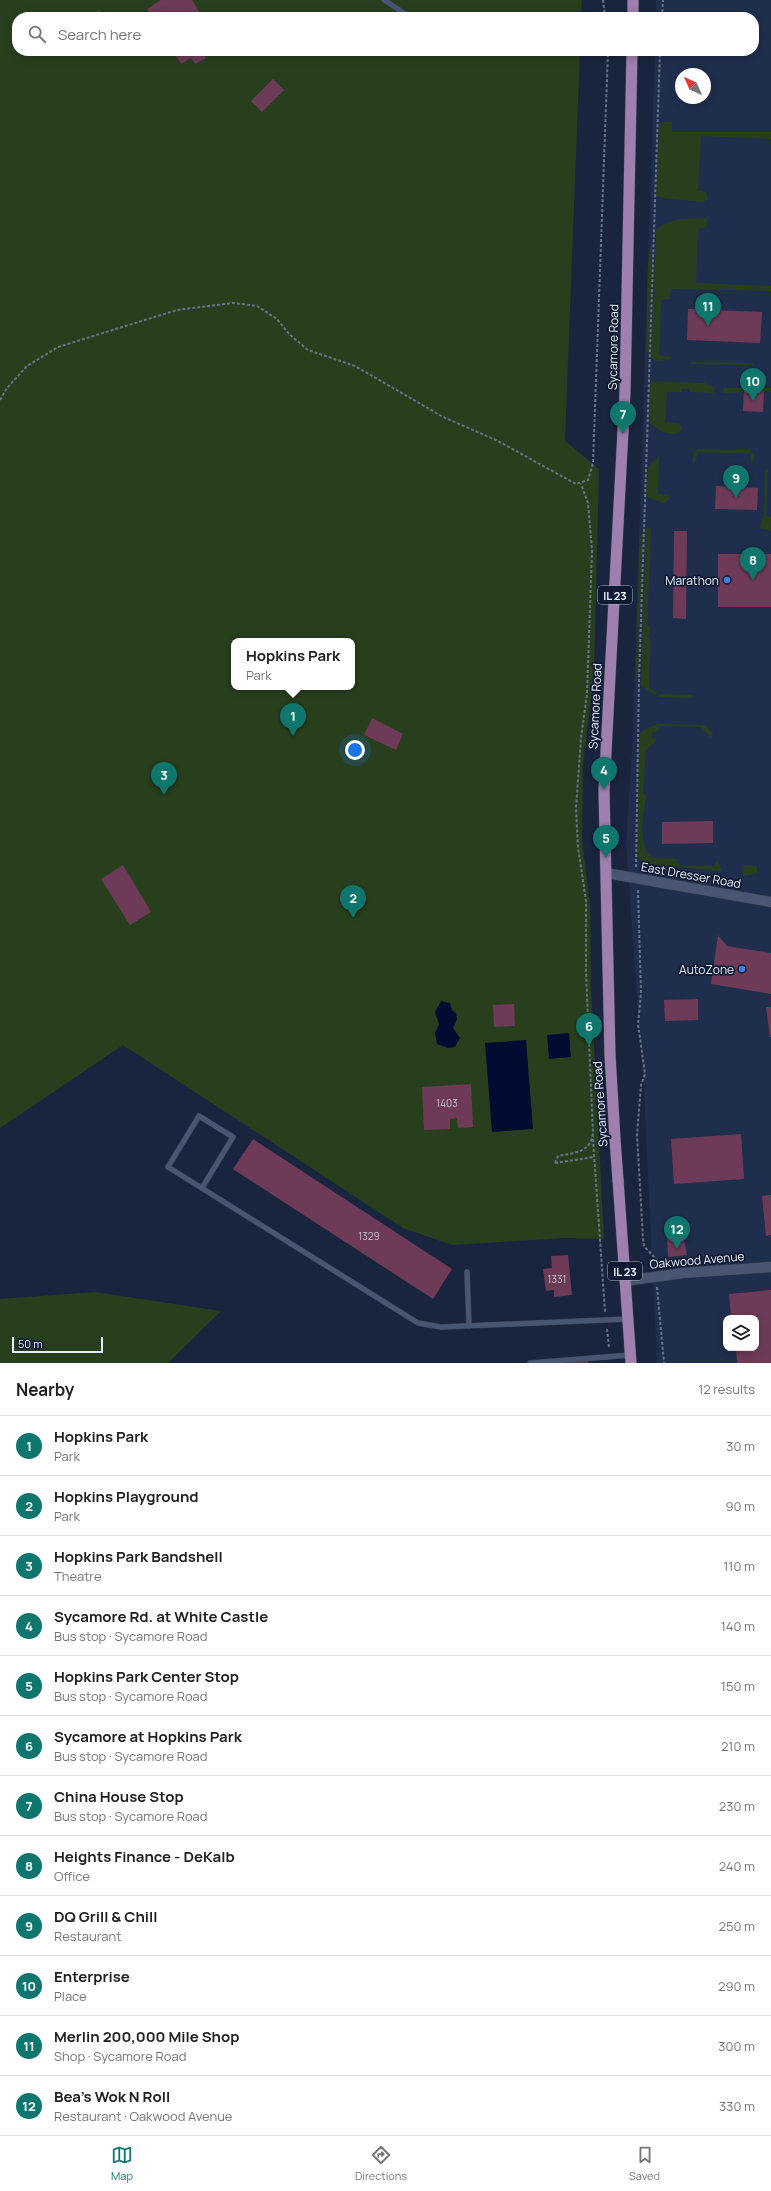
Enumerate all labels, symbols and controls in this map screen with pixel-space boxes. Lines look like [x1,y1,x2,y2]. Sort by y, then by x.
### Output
search box [12,12,759,56]
icon: search [26,23,48,45]
text: Search here [58,24,141,45]
north arrow [675,68,711,104]
pin: 11 [695,293,721,326]
street label: Sycamore Road [604,304,622,390]
pin: 10 [740,368,766,401]
pin: 7 [610,401,636,434]
pin: 9 [723,465,749,498]
pin: 8 [740,547,766,580]
place label: Marathon [665,572,719,589]
marker: Marathon [722,575,732,585]
road number: IL 23 [598,586,632,604]
popup [231,638,355,690]
text: Hopkins Park [246,645,340,666]
street label: Sycamore Road [584,663,606,749]
text: Park [246,666,272,684]
pin: 1 [280,703,306,736]
your location [345,740,365,760]
pin: 4 [591,757,617,790]
pin: 3 [151,762,177,795]
pin: 5 [593,825,619,858]
street label: East Dresser Road [640,858,742,892]
pin: 2 [340,885,366,918]
place label: AutoZone [679,961,734,978]
marker: AutoZone [737,964,747,974]
pin: 6 [576,1013,602,1046]
street label: Sycamore Road [589,1061,611,1147]
house number: 1403 [436,1096,458,1110]
pin: 12 [664,1216,690,1249]
house number: 1329 [358,1229,380,1243]
street label: Oakwood Avenue [649,1247,745,1273]
road number: IL 23 [608,1262,642,1280]
house number: 1331 [548,1272,566,1286]
map controls [723,1315,759,1351]
button: layers [723,1315,759,1351]
scale bar [12,1335,103,1354]
text: 50 m [18,1336,43,1351]
text: Nearby [16,1378,74,1401]
text: 12 results [698,1380,755,1398]
text: Hopkins Park [54,1426,148,1447]
text: 1 [26,1437,32,1455]
text: 30 m [726,1437,755,1455]
text: Park [54,1447,80,1465]
text: Hopkins Playground [54,1486,198,1507]
text: 2 [25,1497,33,1515]
text: 90 m [725,1497,755,1515]
text: Park [54,1507,80,1525]
text: Hopkins Park Bandshell [54,1546,223,1567]
text: 3 [25,1557,33,1575]
text: 110 m [723,1557,755,1575]
text: Theatre [54,1567,102,1585]
text: Sycamore Rd. at White Castle [54,1606,268,1627]
text: 4 [25,1617,33,1635]
text: 140 m [721,1617,755,1635]
text: Bus stop · Sycamore Road [54,1627,208,1645]
text: Hopkins Park Center Stop [54,1666,239,1687]
text: 5 [25,1677,33,1695]
text: 150 m [721,1677,755,1695]
text: Bus stop · Sycamore Road [54,1687,208,1705]
text: Sycamore at Hopkins Park [54,1726,242,1747]
text: 6 [25,1737,33,1755]
text: 210 m [721,1737,755,1755]
text: Bus stop · Sycamore Road [54,1747,208,1765]
text: China House Stop [54,1786,184,1807]
text: 7 [26,1797,32,1815]
text: 230 m [719,1797,755,1815]
text: Bus stop · Sycamore Road [54,1807,208,1825]
text: Heights Finance - DeKalb [54,1846,235,1867]
text: 8 [25,1857,33,1875]
text: 240 m [719,1857,755,1875]
text: Office [54,1867,90,1885]
text: DQ Grill & Chill [54,1906,157,1927]
text: 9 [25,1917,33,1935]
text: 250 m [719,1917,755,1935]
text: Restaurant [54,1927,121,1945]
text: Enterprise [54,1966,130,1987]
text: 10 [22,1977,36,1995]
text: 290 m [718,1977,755,1995]
text: Place [54,1987,87,2005]
text: Merlin 200,000 Mile Shop [54,2026,240,2047]
text: 11 [23,2037,35,2055]
text: 300 m [718,2037,755,2055]
text: Shop · Sycamore Road [54,2047,186,2065]
text: Bea's Wok N Roll [54,2086,170,2107]
text: 12 [22,2097,36,2115]
text: 330 m [719,2097,755,2115]
text: Restaurant · Oakwood Avenue [54,2107,232,2125]
tab: Map [111,2144,133,2183]
tab: Directions [355,2144,407,2183]
tab: Saved [629,2144,660,2183]

